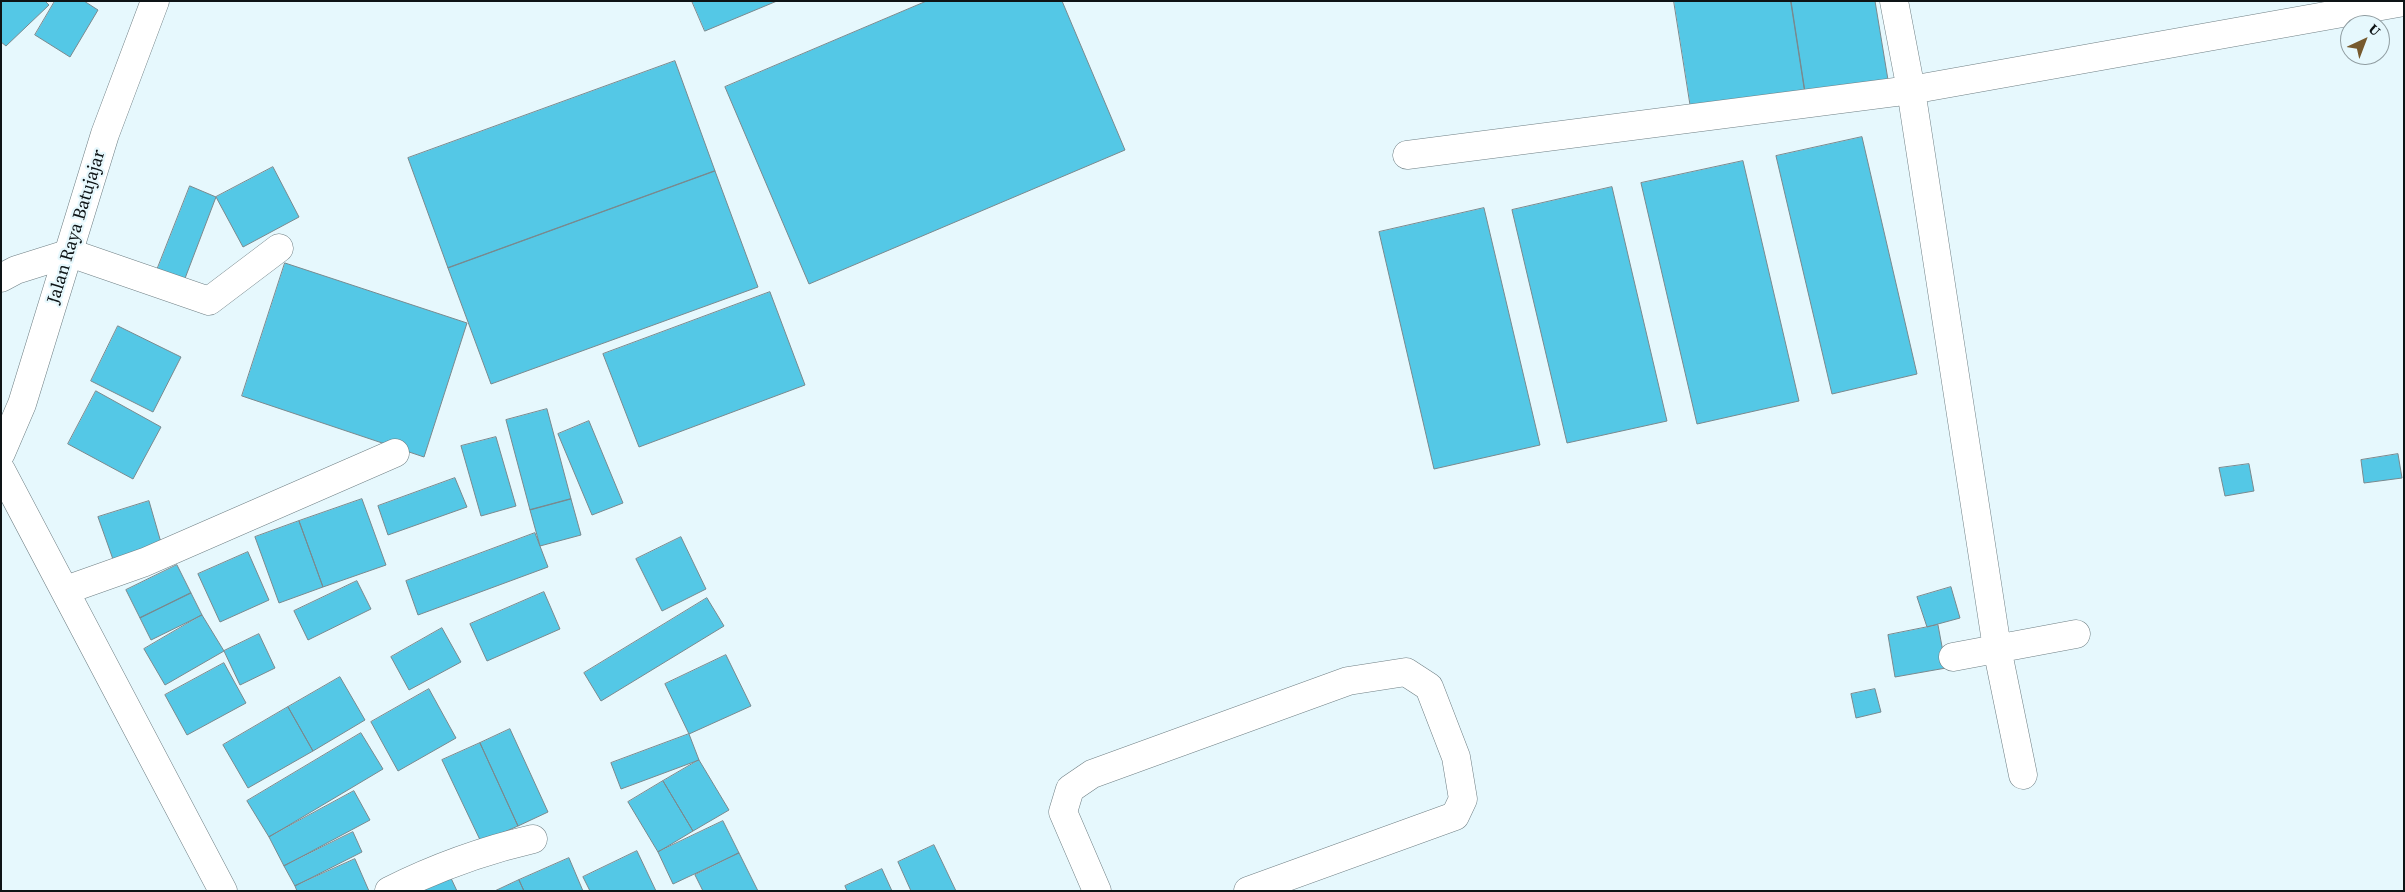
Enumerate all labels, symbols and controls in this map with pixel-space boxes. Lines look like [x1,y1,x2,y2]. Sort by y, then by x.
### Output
north arrow [2340,15,2390,65]
text: U [2364,19,2385,41]
street label: Jalan Raya Batujajar [43,147,111,307]

